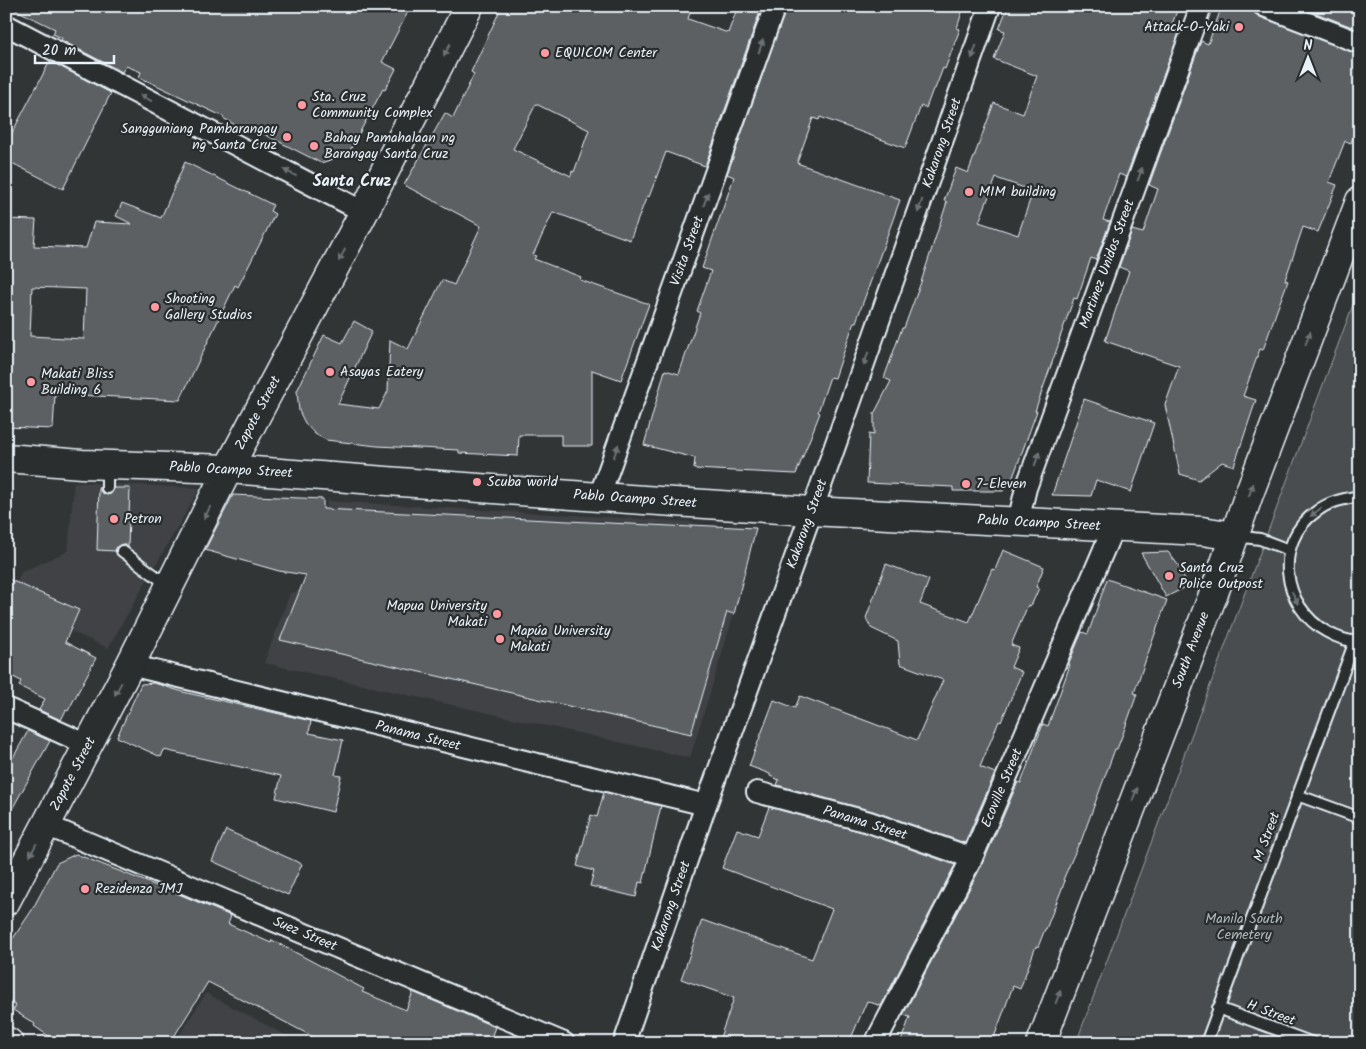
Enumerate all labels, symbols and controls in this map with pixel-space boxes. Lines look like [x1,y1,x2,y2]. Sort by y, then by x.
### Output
place label: Attack-O-Yaki [1144,16,1230,38]
marker: Attack-O-Yaki [1233,21,1245,33]
scale bar [35,32,114,64]
north arrow [1284,32,1334,82]
text: N [1304,35,1313,57]
one-way arrow [757,38,765,53]
text: 20 m [42,39,76,63]
one-way arrow [443,42,451,57]
place label: EQUICOM Center [555,42,658,64]
one-way arrow [970,45,978,60]
marker: EQUICOM Center [539,47,551,59]
place label: Sta. Cruz Community Complex [312,86,433,124]
one-way arrow [139,94,153,102]
street label: Kakarong Street [916,94,968,191]
marker: Sta. Cruz Community Complex [296,99,308,111]
place label: Sangguniang Pambarangay ng Santa Cruz [121,118,277,156]
place label: Bahay Pamahalaan ng Barangay Santa Cruz [324,127,455,165]
marker: Sangguniang Pambarangay ng Santa Cruz [281,131,293,143]
marker: Bahay Pamahalaan ng Barangay Santa Cruz [308,140,320,152]
one-way arrow [1137,167,1144,182]
one-way arrow [283,169,297,177]
district label: Santa Cruz [313,169,392,194]
place label: MIM building [979,181,1056,203]
marker: MIM building [963,186,975,198]
one-way arrow [702,191,710,206]
street label: Martinez Unidos Street [1073,196,1141,332]
one-way arrow [916,198,923,213]
street label: Visita Street [664,212,710,289]
one-way arrow [338,248,346,262]
place label: Shooting Gallery Studios [165,288,252,326]
marker: Shooting Gallery Studios [149,301,161,313]
one-way arrow [1305,330,1312,345]
one-way arrow [862,352,870,367]
place label: Asayas Eatery [340,361,424,383]
place label: Makati Bliss Building 6 [41,363,114,401]
marker: Asayas Eatery [324,366,336,378]
street label: Zapote Street [229,372,287,454]
marker: Makati Bliss Building 6 [25,376,37,388]
one-way arrow [612,443,620,458]
one-way arrow [1034,451,1041,466]
street label: Pablo Ocampo Street [169,456,294,484]
place label: Scuba world [487,471,559,493]
place label: 7-Eleven [976,473,1026,495]
street label: Kakarong Street [781,475,834,572]
marker: Scuba world [471,476,483,488]
marker: 7-Eleven [960,478,972,490]
one-way arrow [1248,482,1255,497]
street label: Pablo Ocampo Street [573,484,698,514]
one-way arrow [203,505,211,520]
one-way arrow [1310,507,1323,518]
place label: Petron [124,508,162,530]
street label: Pablo Ocampo Street [977,509,1102,537]
marker: Petron [108,513,120,525]
place label: Santa Cruz Police Outpost [1179,557,1264,595]
marker: Santa Cruz Police Outpost [1163,570,1175,582]
one-way arrow [1291,591,1299,605]
place label: Mapua University Makati [386,595,488,633]
marker: Mapua University Makati [491,608,503,620]
street label: South Avenue [1166,608,1216,691]
place label: Mapúa University Makati [510,620,611,658]
marker: Mapúa University Makati [494,633,506,645]
one-way arrow [114,682,122,696]
street label: Panama Street [373,715,463,757]
street label: Zapote Street [44,733,102,815]
street label: Ecoville Street [975,744,1029,831]
one-way arrow [1132,787,1140,802]
street label: Panama Street [820,800,910,846]
street label: M Street [1248,808,1286,865]
one-way arrow [29,843,37,858]
street label: Kakarong Street [645,857,697,954]
place label: Rezidenza JMJ [95,878,183,900]
marker: Rezidenza JMJ [79,883,91,895]
park label: Manila South Cemetery [1205,908,1283,946]
street label: Suez Street [270,911,341,958]
one-way arrow [1054,989,1062,1004]
street label: H Street [1244,994,1299,1032]

